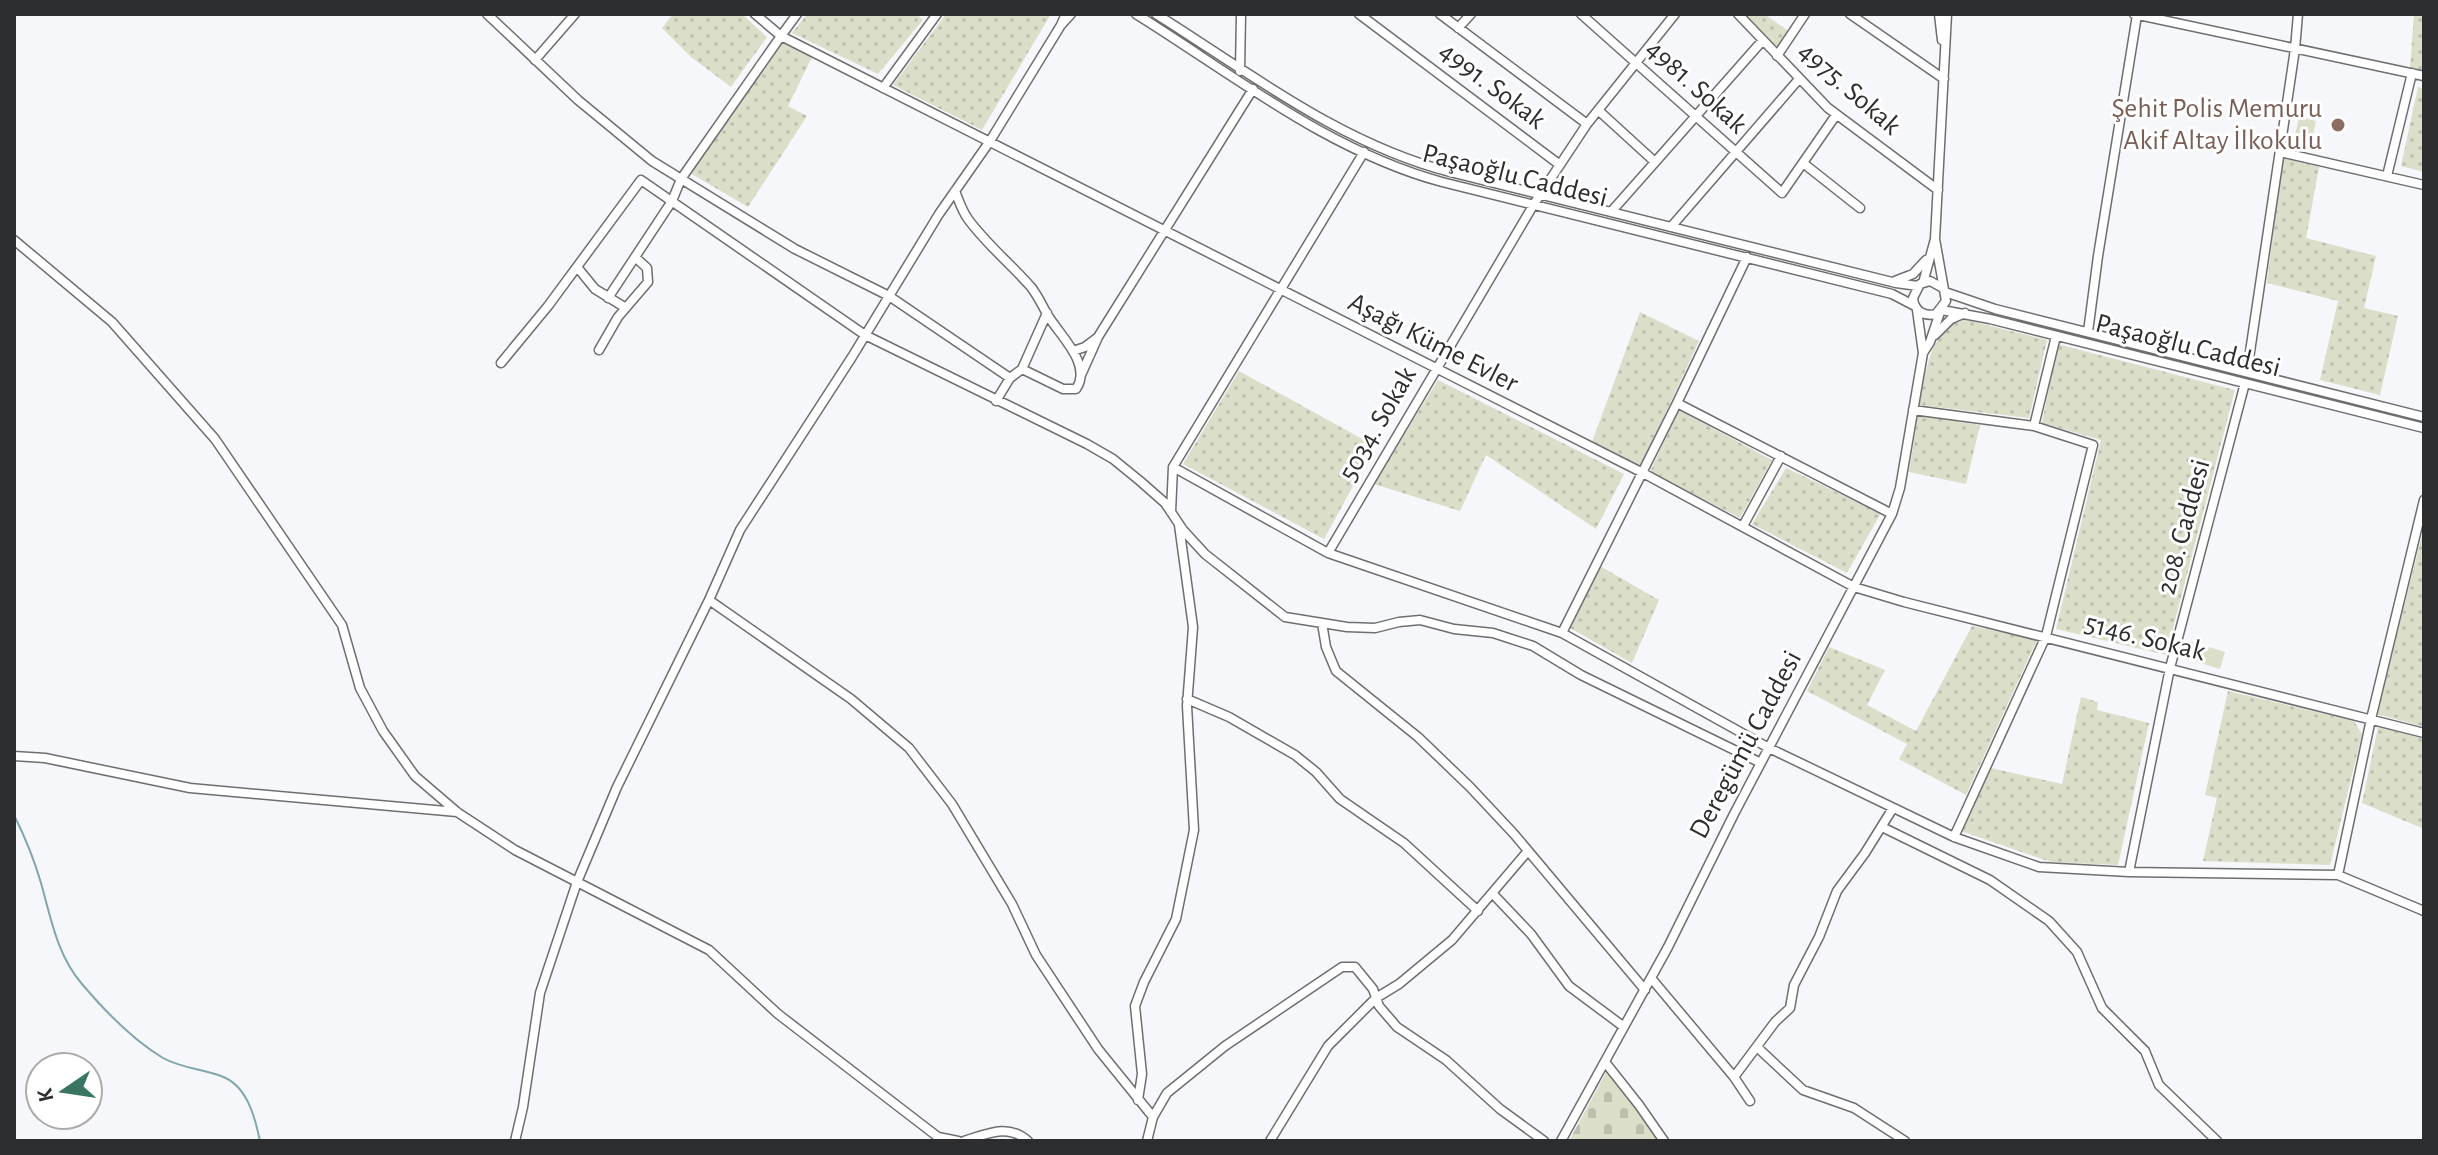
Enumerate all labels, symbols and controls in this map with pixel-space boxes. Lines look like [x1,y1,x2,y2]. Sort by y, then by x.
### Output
street label: 4981. Sokak [1640,35,1752,139]
street label: 4991. Sokak [1434,37,1550,135]
street label: 4975. Sokak [1793,37,1906,141]
place label: Şehit Polis Memuru Akif Altay İlkokulu [2112,95,2322,155]
marker: Şehit Polis Memuru Akif Altay İlkokulu [2329,116,2347,134]
street label: Paşaoğlu Caddesi [1420,139,1610,213]
street label: Aşağı Küme Evler [1343,288,1523,398]
street label: Paşaoğlu Caddesi [2093,309,2283,383]
street label: 5034. Sokak [1334,362,1422,486]
street label: 208. Caddesi [2153,457,2215,597]
street label: 5146. Sokak [2082,609,2208,667]
street label: Deregümü Caddesi [1685,647,1807,843]
north arrow [24,1051,104,1131]
text: K [33,1085,58,1104]

